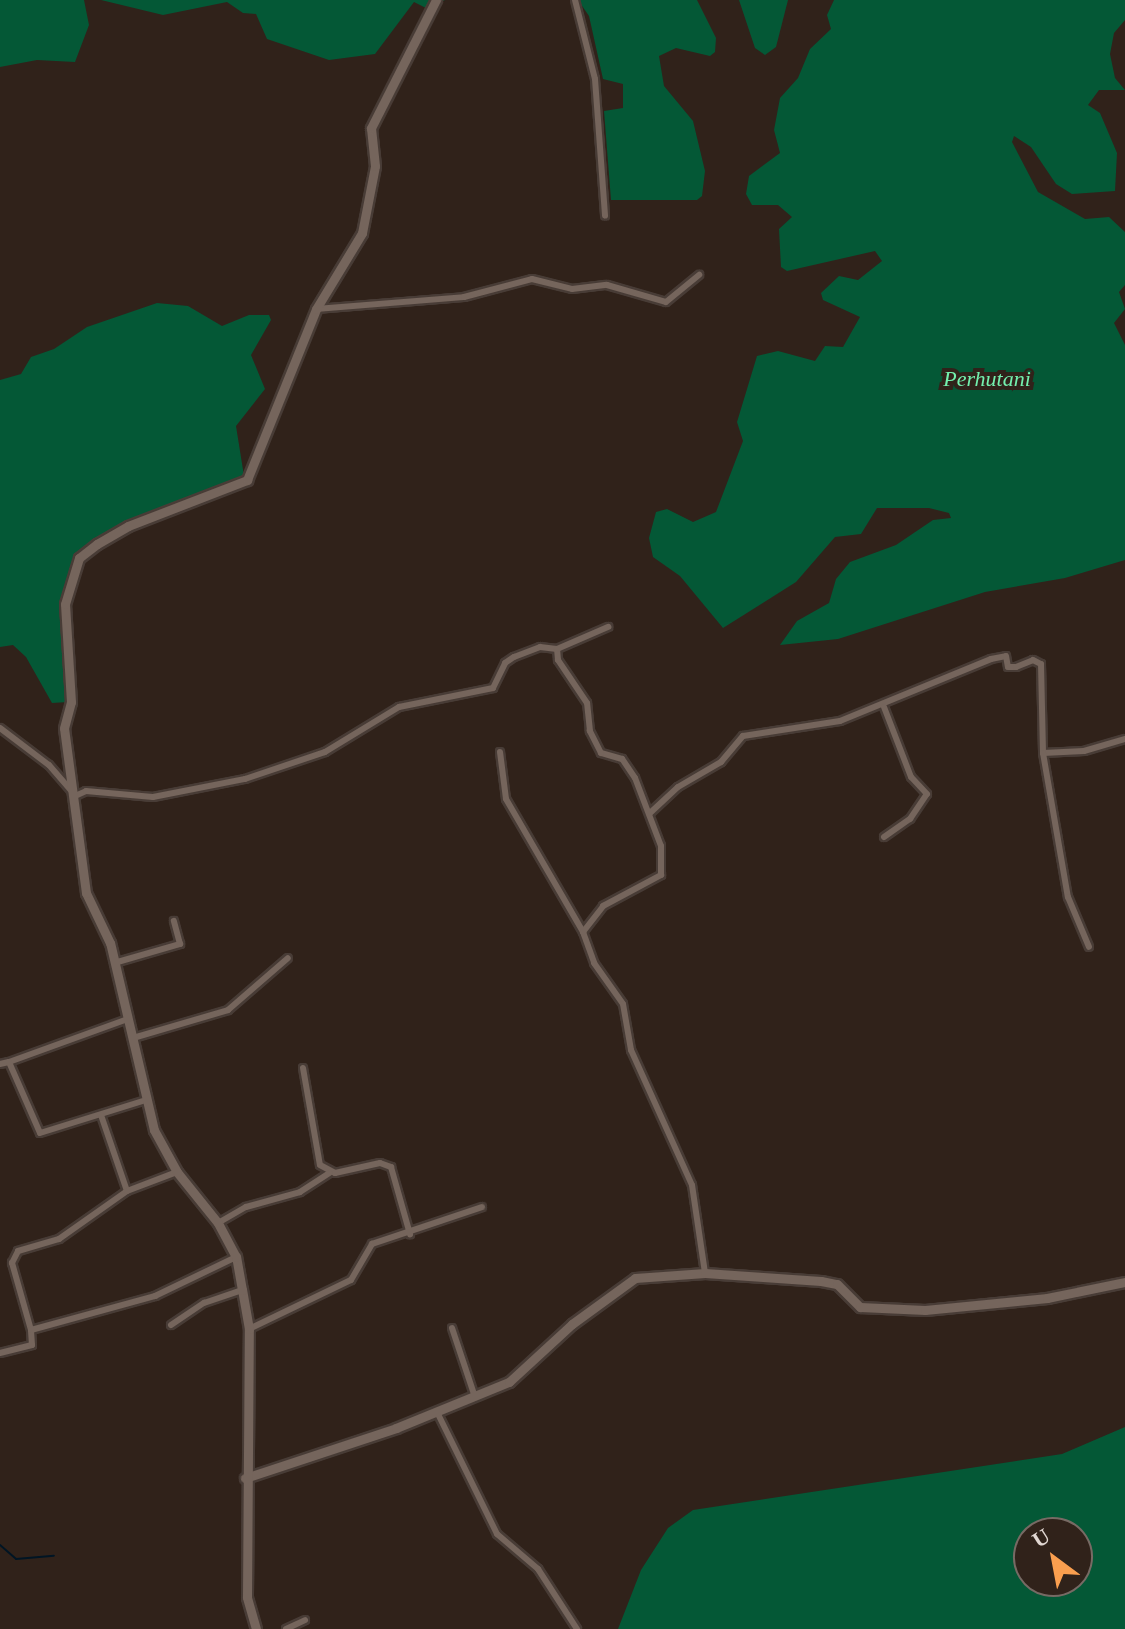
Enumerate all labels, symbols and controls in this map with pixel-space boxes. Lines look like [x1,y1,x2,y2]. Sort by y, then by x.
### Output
park label: Perhutani [943,366,1031,392]
north arrow [1013,1517,1093,1597]
text: U [1028,1523,1054,1553]

